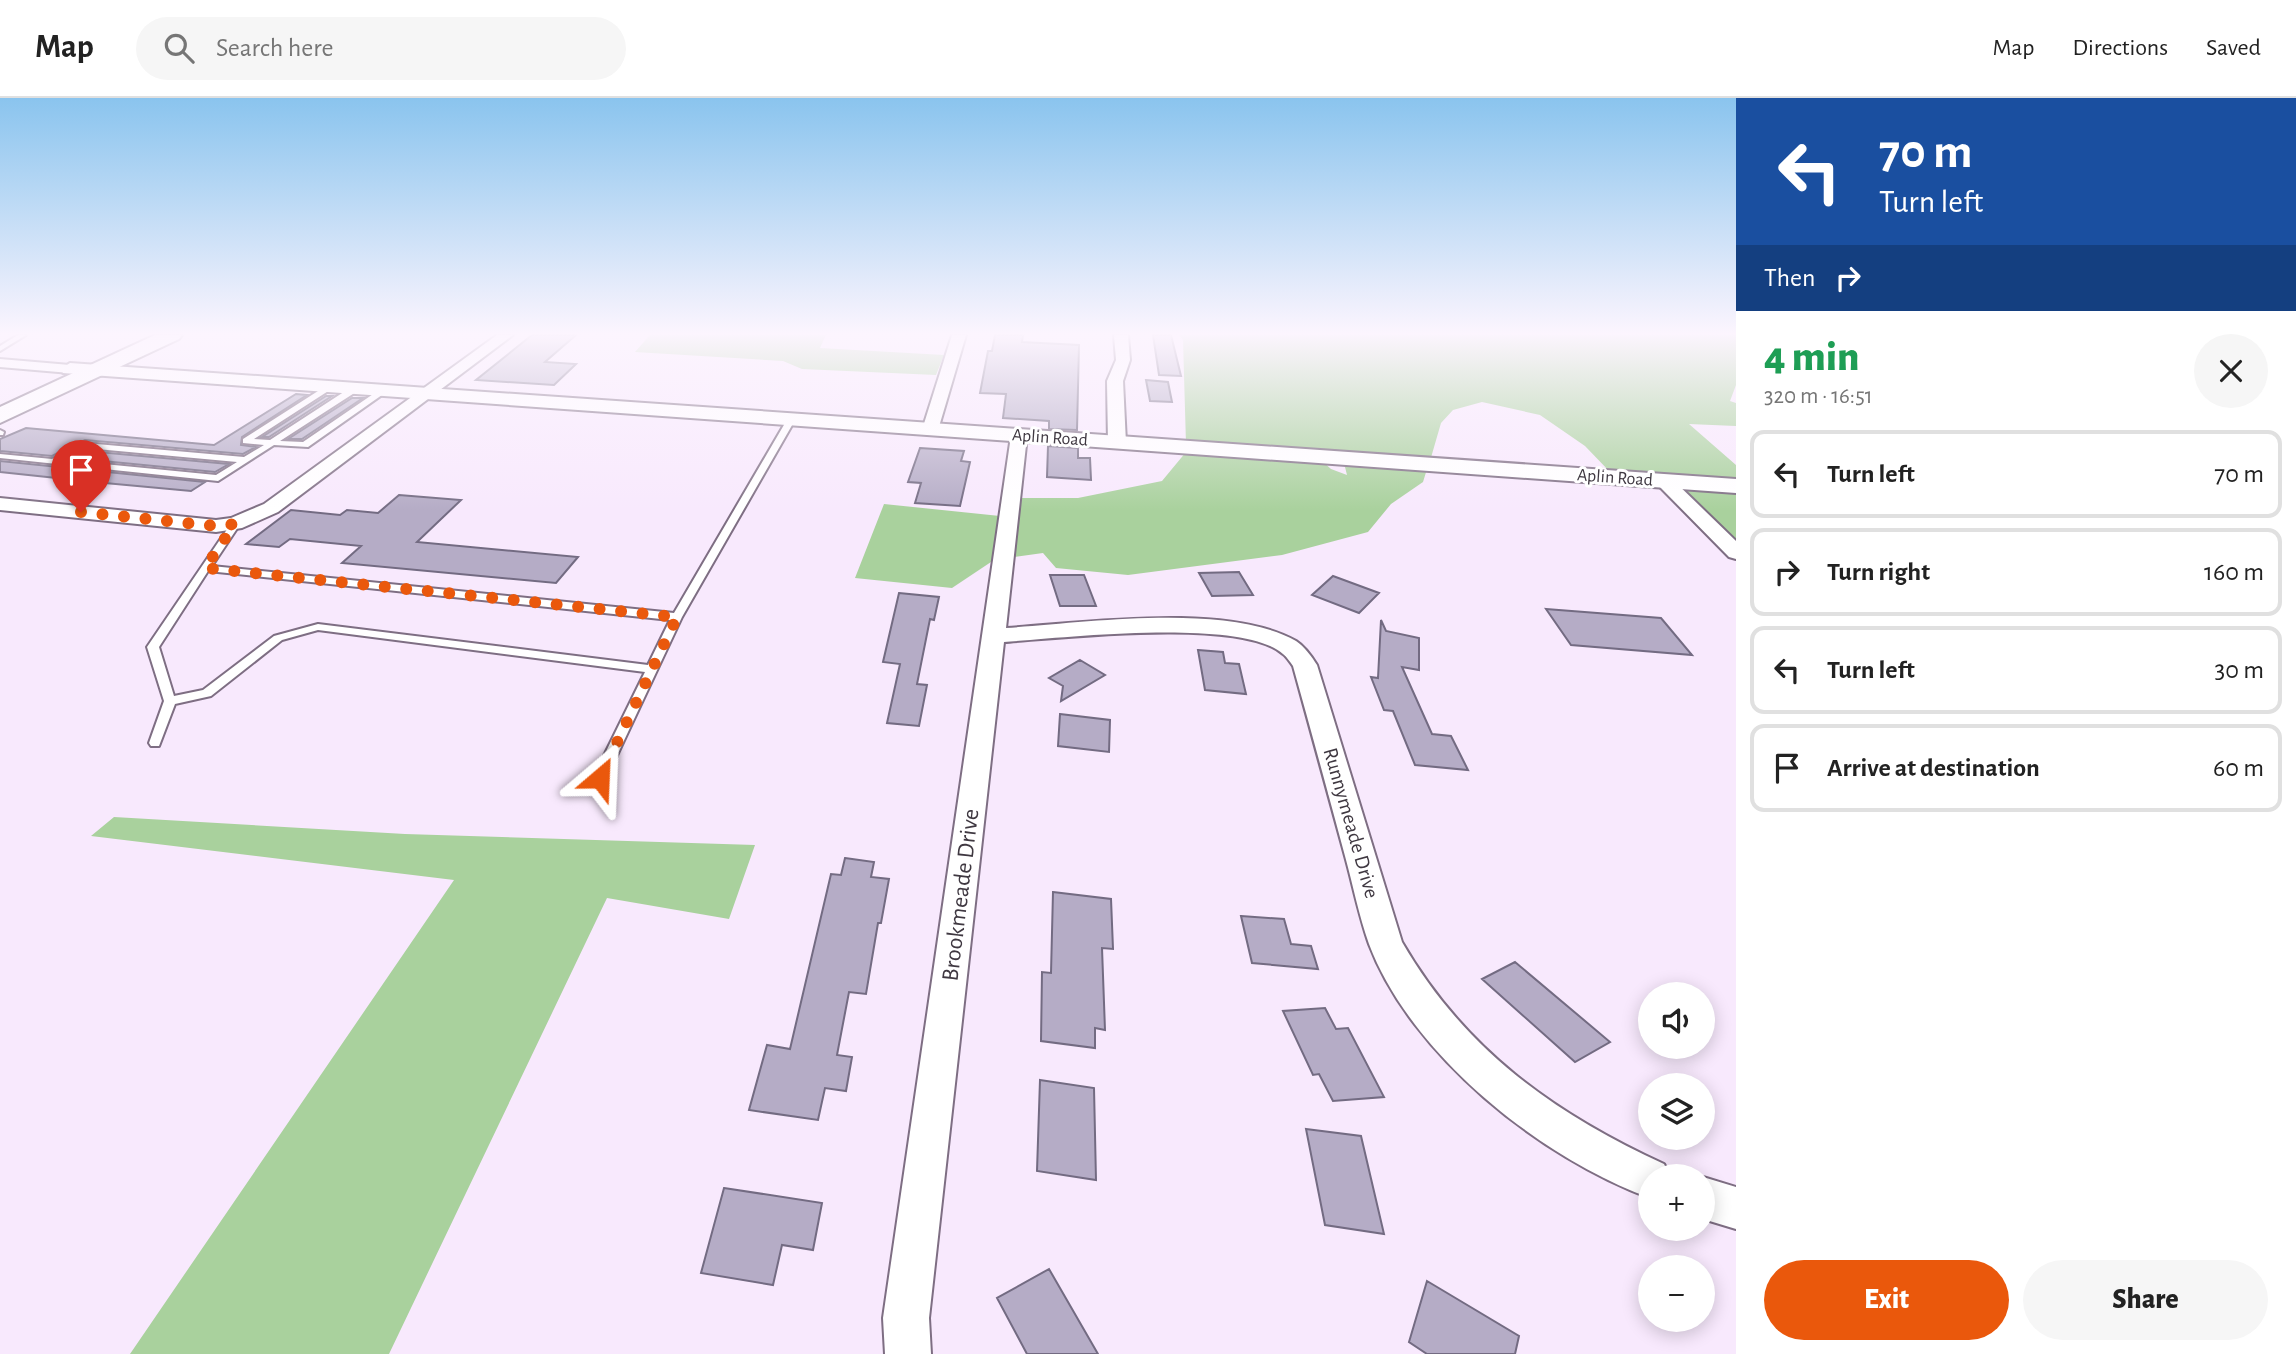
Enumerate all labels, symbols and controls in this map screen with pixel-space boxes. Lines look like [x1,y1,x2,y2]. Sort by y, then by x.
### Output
search box [136,17,626,80]
icon: search [160,29,198,67]
text: Map [35,31,94,64]
text: Search here [216,35,334,61]
text: Map [1992,36,2034,60]
text: Directions [2072,36,2168,60]
text: Saved [2206,36,2261,60]
icon: left [1764,126,1855,217]
text: 70 m [1879,128,1973,177]
text: Turn left [1879,186,1983,218]
icon: right [1829,259,1867,297]
text: Then [1764,265,1815,291]
button: close [2194,334,2268,408]
text: 4 min [1764,336,1860,378]
text: 320 m · 16:51 [1764,385,1873,408]
street label: Aplin Road [1011,426,1089,450]
pin [51,440,111,512]
icon: arrive [62,451,100,489]
icon: left [1768,455,1806,493]
text: Turn left [1827,461,1915,487]
text: 70 m [2214,461,2264,487]
street label: Aplin Road [1576,466,1654,490]
icon: right [1768,553,1806,591]
text: Turn right [1827,559,1930,585]
text: 160 m [2204,559,2264,585]
icon: left [1768,651,1806,689]
text: Turn left [1827,657,1915,683]
text: 30 m [2214,657,2264,683]
position arrow [563,741,637,815]
street label: Runnymeade Drive [1319,745,1383,901]
icon: arrive [1768,749,1806,787]
text: Arrive at destination [1827,755,2040,781]
text: 60 m [2213,755,2264,781]
street label: Brookmeade Drive [939,807,983,983]
map controls [1638,982,1715,1332]
button: sound [1638,982,1715,1059]
button: layers [1638,1073,1715,1150]
button: + [1638,1164,1715,1241]
button: − [1638,1255,1715,1332]
button: Exit [1764,1260,2009,1340]
button: Share [2023,1260,2268,1340]

